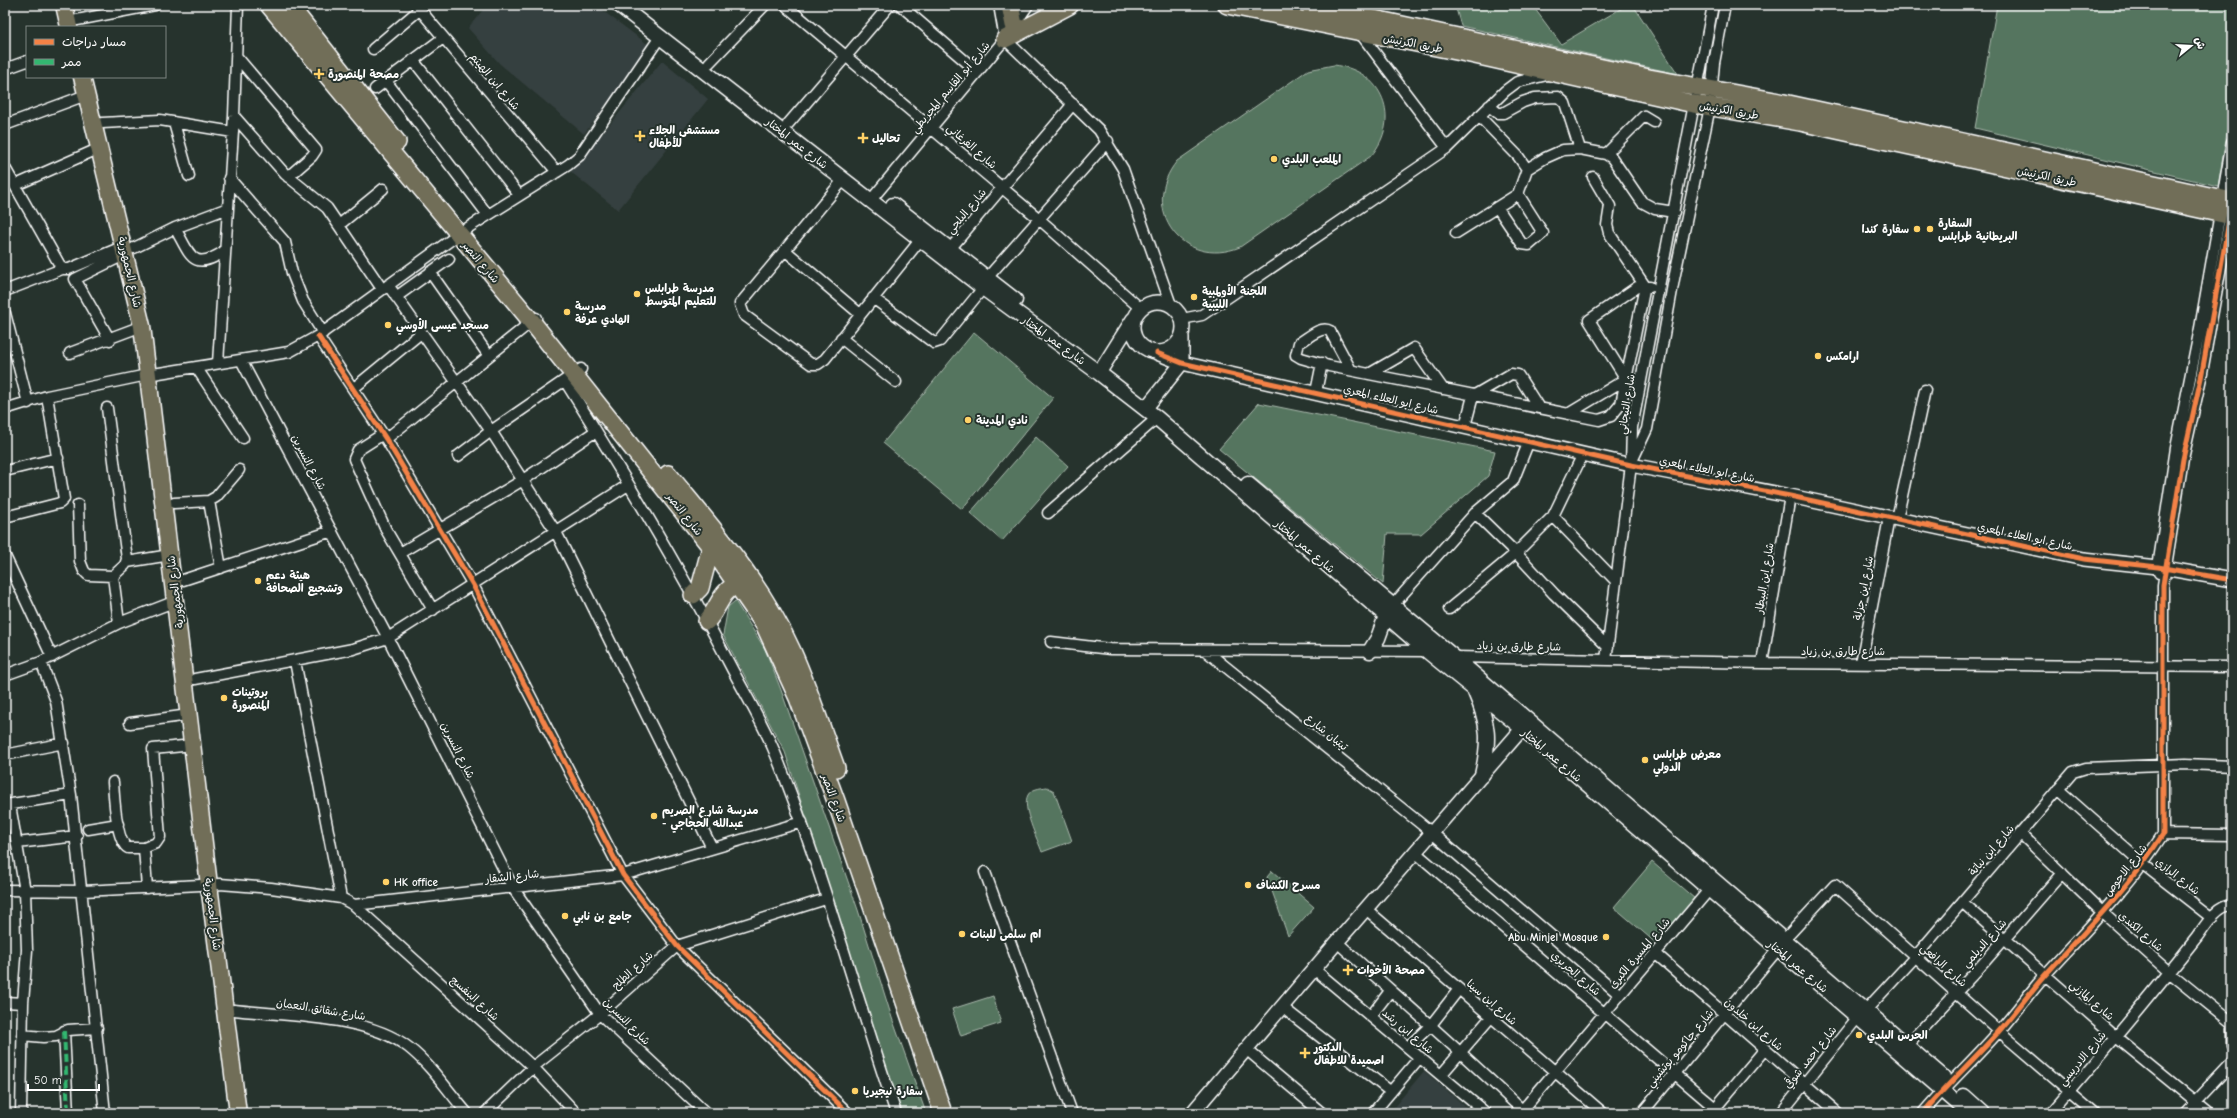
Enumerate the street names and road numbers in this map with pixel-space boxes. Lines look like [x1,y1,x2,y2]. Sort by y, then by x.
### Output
street label: طريق الكرنيش [1382,31,1444,56]
street label: شارع أبو القاسم المجريطي [908,39,995,138]
street label: شارع ابن الهيثم [465,50,522,114]
street label: طريق الكرنيش [1698,99,1760,122]
street label: شارع عمر المختار [761,115,830,173]
street label: شارع الفرغاني [941,121,999,175]
street label: طريق الكرنيش [2016,164,2078,189]
street label: شارع البلحي [944,186,992,239]
street label: شارع الجمهورية [113,235,144,309]
street label: شارع النصر [457,238,502,287]
street label: شارع عمر المختار [1018,313,1088,369]
street label: شارع التيجاني [1615,373,1642,436]
street label: شارع ابو العلاء المعري [1342,382,1440,419]
street label: شارع النسرين [287,432,329,493]
street label: شارع ابو العلاء المعري [1658,454,1756,487]
street label: شارع النصر [662,490,705,539]
street label: شارع عمر المختار [1270,516,1337,577]
street label: شارع ابو العلاء المعري [1976,520,2074,555]
street label: شارع ابن البيطار [1752,542,1778,616]
street label: شارع الجمهورية [165,555,188,629]
street label: شارع ابن جزلة [1851,555,1878,622]
street label: شارع طارق بن زياد [1477,639,1561,656]
street label: شارع طارق بن زياد [1801,645,1885,660]
street label: تيتيان شارع [1302,711,1351,755]
street label: شارع النسرين [436,720,477,781]
street label: شارع عمر المختار [1517,725,1584,786]
street label: شارع النصر [817,771,848,825]
street label: شارع ابن نباتة [1966,822,2018,880]
street label: شارع الاحوص [2101,842,2151,900]
street label: شارع الرازي [2152,855,2202,899]
street label: شارع الشقار [483,867,540,888]
street label: شارع الجمهورية [200,877,223,951]
street label: شارع الكندي [2115,909,2165,956]
street label: شارع المسيرة الكبرى [1606,915,1674,993]
street label: شارع الديلمي [1959,917,2012,973]
street label: شارع عمر المختار [1763,937,1831,997]
street label: شارع الرافعي [1915,941,1970,993]
street label: شارع الطلح [609,949,657,994]
street label: شارع الحريري [1547,949,1603,1000]
street label: شارع البنفسج [446,973,502,1025]
street label: شارع ابن سينا [1463,977,1520,1029]
street label: شارع المازني [2064,978,2116,1026]
street label: شارع النسرين [599,995,653,1049]
street label: شارع شقائق النعمان [275,996,366,1025]
street label: شارع ابن خلدون [1721,996,1785,1055]
street label: شارع ابن رشد [1378,1006,1436,1058]
street label: - شارع جاكومو بوتشيني [1638,1007,1719,1099]
street label: شارع احمد شوقي [1781,1023,1841,1092]
street label: شارع الادريسي [2056,1028,2112,1091]

